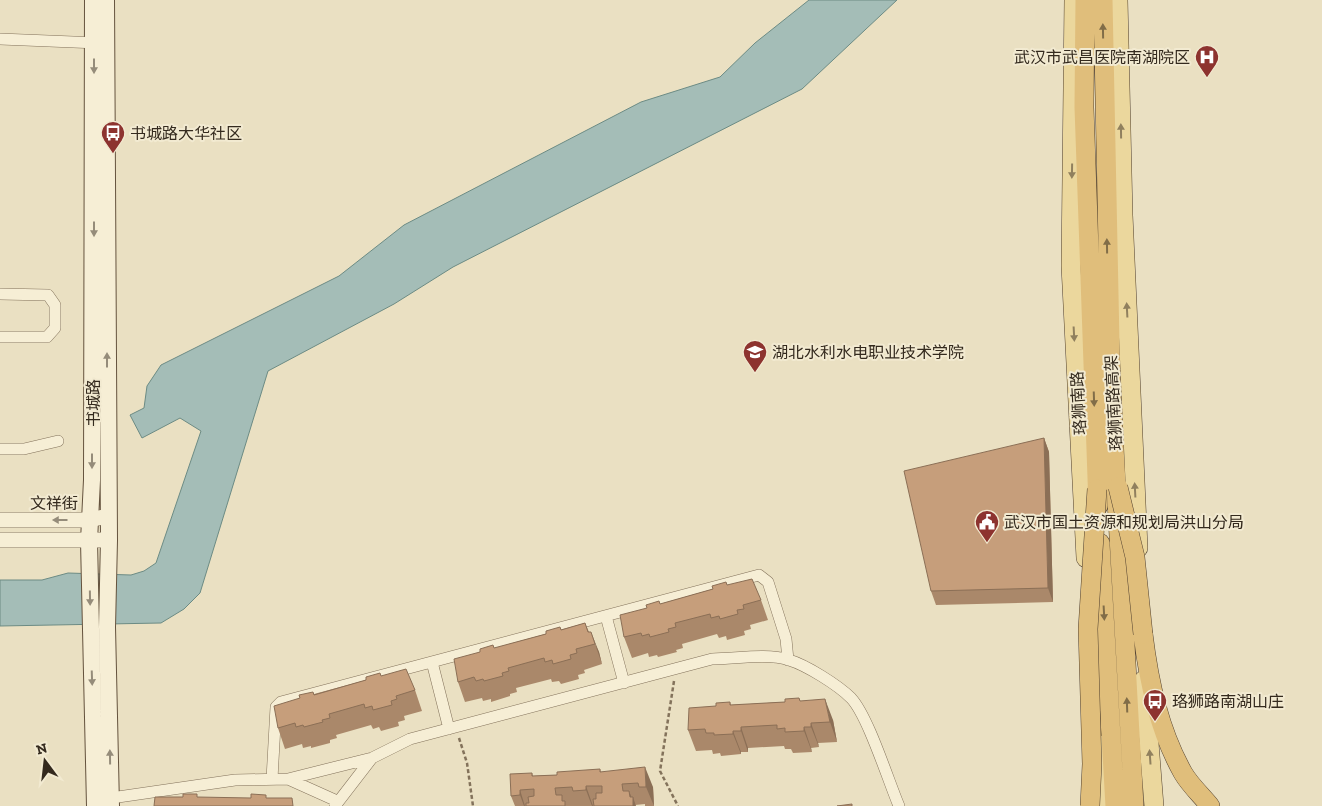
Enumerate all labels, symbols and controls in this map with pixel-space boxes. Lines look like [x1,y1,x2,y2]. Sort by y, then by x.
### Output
one-way arrow [1099,22,1107,38]
hospital icon: 武汉市武昌医院南湖院区 [1194,44,1220,78]
place label: 武汉市武昌医院南湖院区 [1014,48,1190,67]
one-way arrow [90,58,98,74]
bus stop icon: 书城路大华社区 [100,120,126,154]
one-way arrow [1117,122,1125,138]
place label: 书城路大华社区 [130,124,242,143]
one-way arrow [1068,163,1076,179]
one-way arrow [90,221,98,237]
one-way arrow [1103,237,1111,253]
one-way arrow [1123,302,1131,318]
one-way arrow [1071,326,1079,342]
school or university icon: 湖北水利水电职业技术学院 [742,339,768,373]
place label: 湖北水利水电职业技术学院 [772,343,964,362]
one-way arrow [103,352,111,368]
street label: 珞狮南路高架 [1101,355,1125,451]
street label: 珞狮南路 [1067,371,1090,435]
street label: 书城路 [84,379,103,427]
one-way arrow [1091,391,1099,407]
one-way arrow [88,453,96,469]
one-way arrow [1131,482,1139,498]
street label: 文祥街 [30,494,78,513]
public building icon: 武汉市国土资源和规划局洪山分局 [974,509,1000,543]
place label: 武汉市国土资源和规划局洪山分局 [1004,513,1244,532]
one-way arrow [52,516,68,524]
one-way arrow [86,590,94,606]
one-way arrow [1100,606,1108,622]
one-way arrow [88,670,96,686]
bus stop icon: 珞狮路南湖山庄 [1142,688,1168,722]
place label: 珞狮路南湖山庄 [1172,692,1284,711]
one-way arrow [1123,697,1131,713]
north arrow [20,736,70,786]
text: N [34,739,49,759]
one-way arrow [106,749,114,765]
one-way arrow [1146,749,1154,765]

